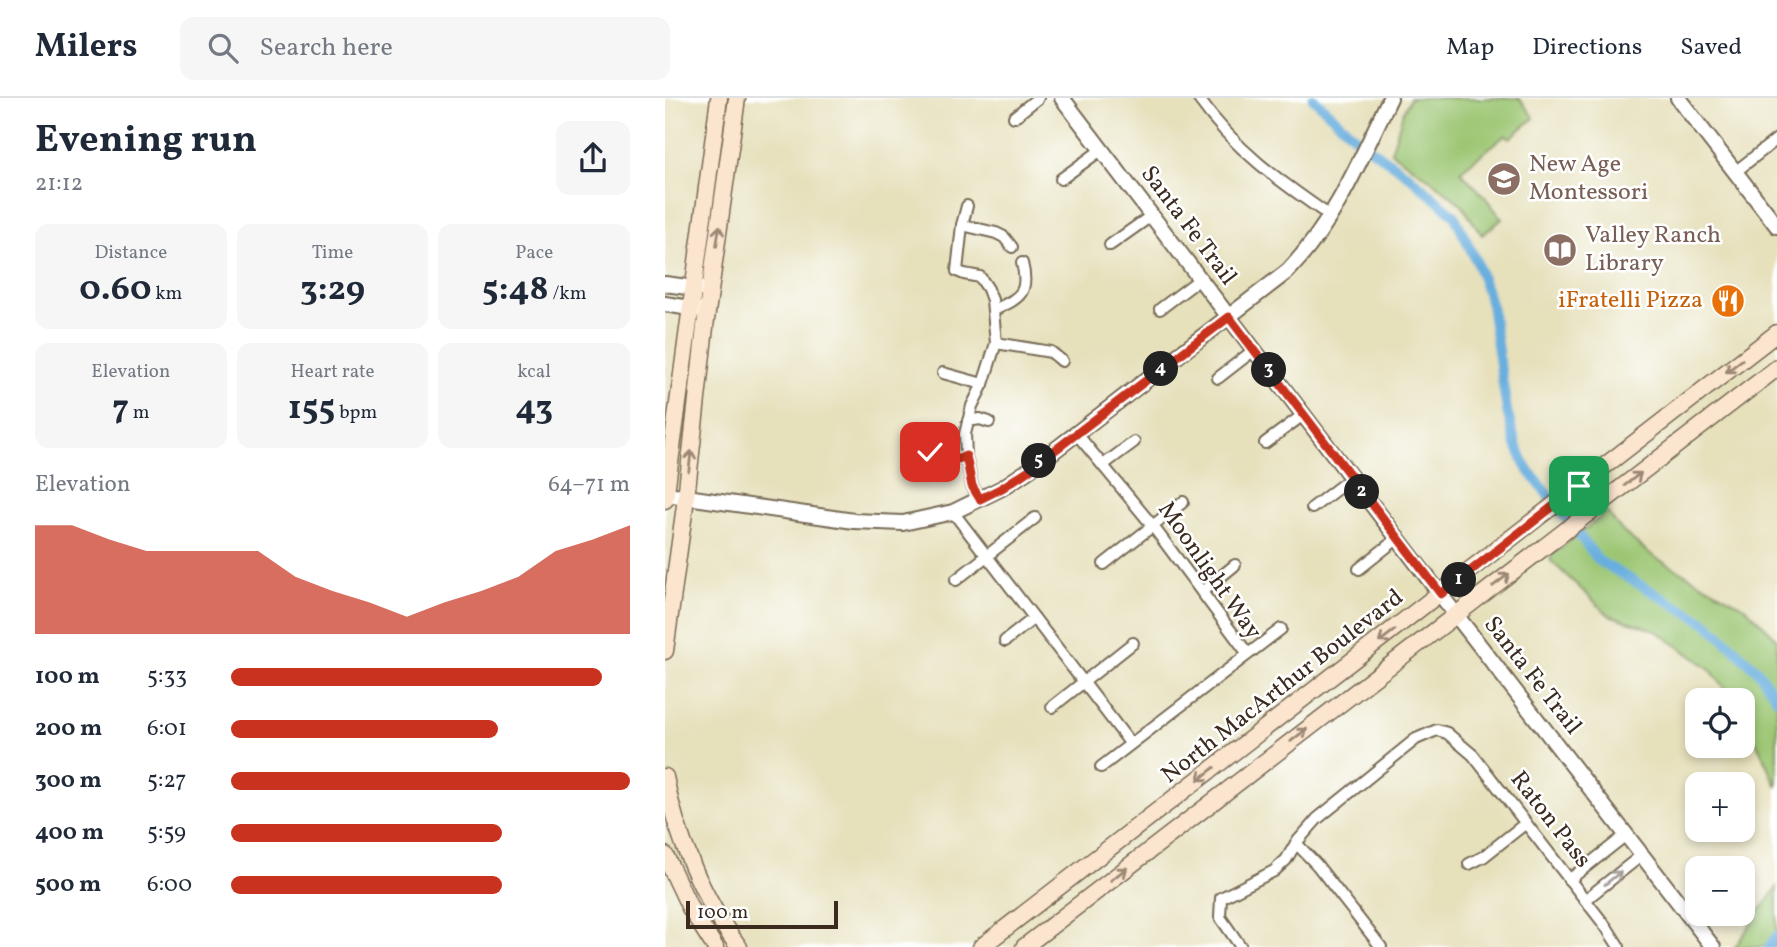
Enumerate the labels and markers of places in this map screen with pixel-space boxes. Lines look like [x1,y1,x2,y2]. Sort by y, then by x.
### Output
place label: New Age Montessori [1529,148,1648,210]
school or university icon: New Age Montessori [1485,160,1523,198]
place label: Valley Ranch Library [1585,219,1721,281]
library icon: Valley Ranch Library [1541,231,1579,269]
restaurant icon: iFratelli Pizza [1709,282,1747,320]
place label: iFratelli Pizza [1558,284,1703,318]
pin: 4 [1143,352,1179,386]
pin: 3 [1251,352,1287,388]
pin [900,422,960,482]
pin: 5 [1021,444,1057,478]
pin [1549,456,1609,516]
pin: 2 [1345,474,1379,510]
pin: 1 [1441,562,1477,598]

